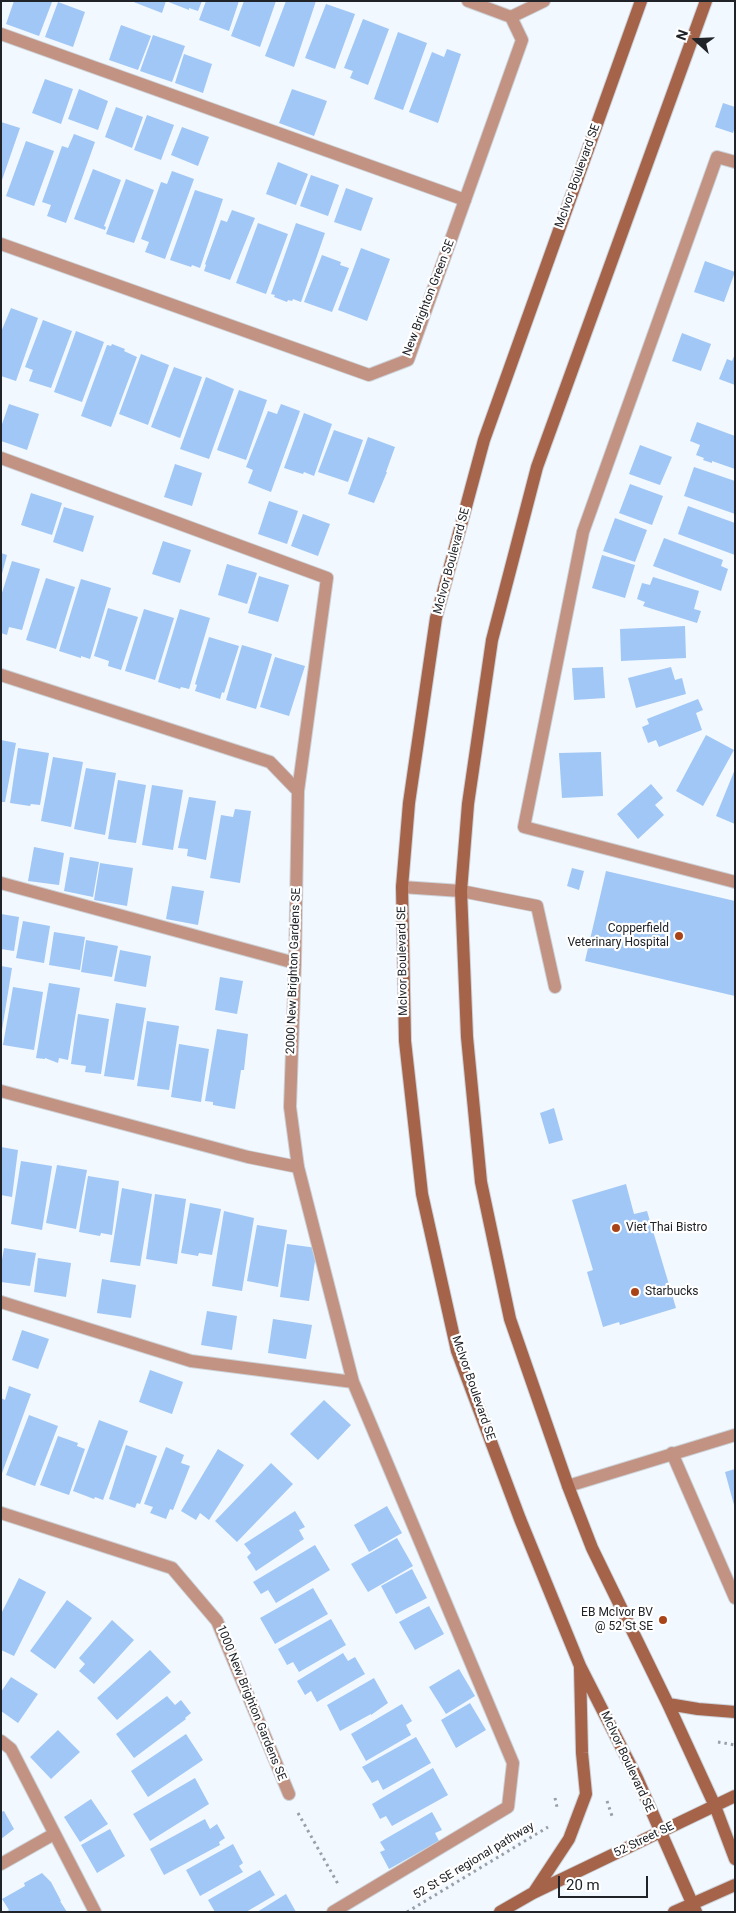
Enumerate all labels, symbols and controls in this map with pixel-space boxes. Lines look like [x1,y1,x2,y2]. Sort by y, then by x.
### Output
north arrow [671,15,721,65]
text: N [673,27,691,42]
street label: McIvor Boulevard SE [552,122,604,230]
street label: New Brighton Green SE [400,238,458,358]
street label: McIvor Boulevard SE [431,506,473,616]
street label: 2000 New Brighton Gardens SE [284,888,304,1054]
street label: McIvor Boulevard SE [395,906,411,1016]
place label: Copperfield Veterinary Hospital [567,922,669,950]
marker: Copperfield Veterinary Hospital [673,930,685,942]
place label: Viet Thai Bistro [626,1221,707,1235]
marker: Viet Thai Bistro [610,1222,622,1234]
place label: Starbucks [645,1285,699,1299]
marker: Starbucks [629,1286,641,1298]
street label: McIvor Boulevard SE [448,1334,498,1442]
place label: EB McIvor BV @ 52 St SE [581,1606,653,1634]
marker: EB McIvor BV @ 52 St SE [657,1614,669,1626]
street label: 1000 New Brighton Gardens SE [213,1623,289,1783]
street label: McIvor Boulevard SE [597,1709,657,1815]
street label: 52 St SE regional pathway [411,1819,537,1903]
street label: 52 Street SE [612,1819,676,1861]
scale bar [561,1866,651,1898]
text: 20 m [566,1876,600,1894]

